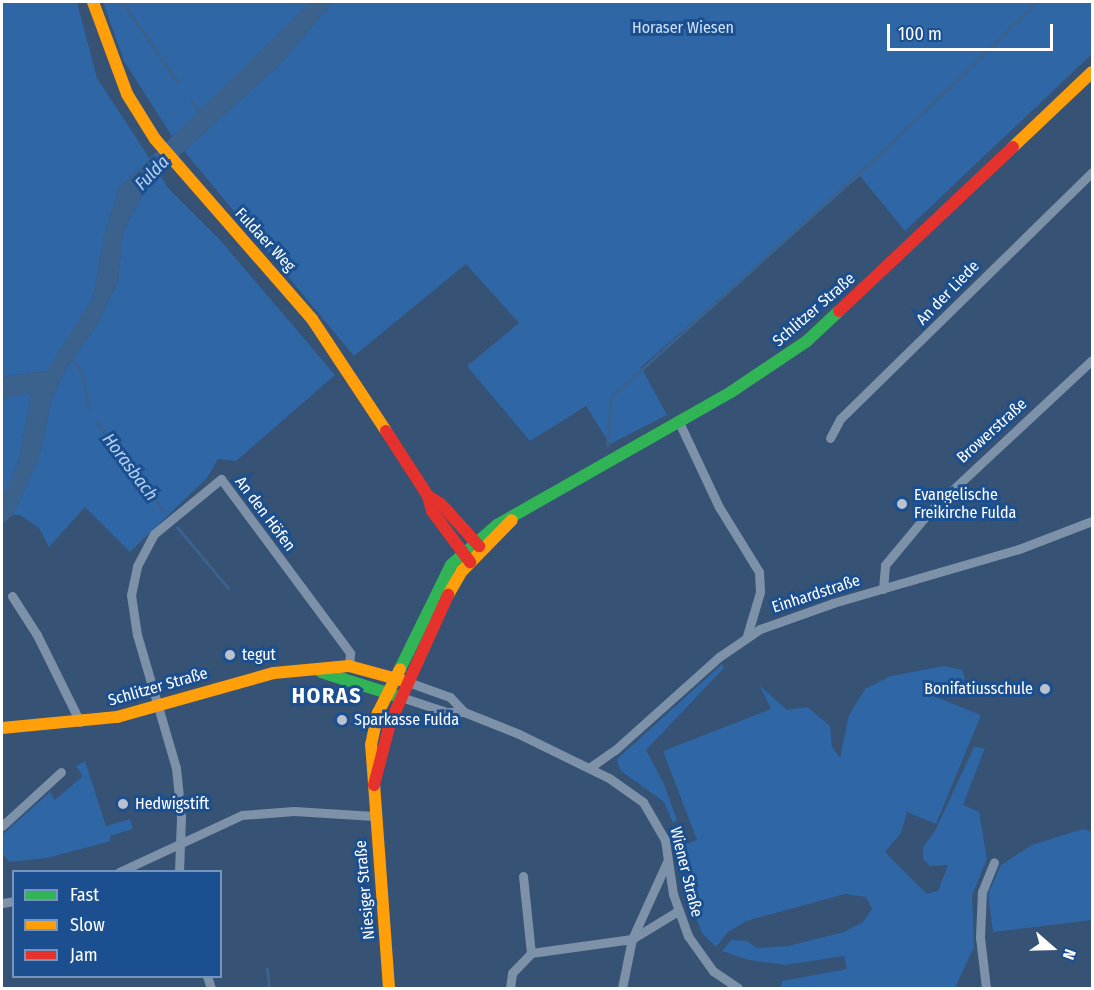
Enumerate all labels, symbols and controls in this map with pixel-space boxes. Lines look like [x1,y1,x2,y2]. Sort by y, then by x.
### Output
scale bar [890,12,1056,50]
park label: Horaser Wiesen [632,18,734,38]
text: 100 m [898,23,942,45]
water label: Fulda [130,151,174,195]
street label: Fuldaer Weg [231,204,299,276]
street label: An der Liede [913,257,983,329]
street label: Schlitzer Straße [769,269,859,351]
street label: Browerstraße [953,395,1031,467]
water label: Horasbach [98,429,162,505]
street label: An den Höfen [231,473,299,555]
place label: Evangelische Freikirche Fulda [914,485,1016,523]
marker: Evangelische Freikirche Fulda [895,497,909,511]
street label: Einhardstraße [770,571,862,617]
place label: tegut [242,645,276,665]
marker: tegut [223,648,237,662]
street label: Schlitzer Straße [106,664,210,710]
place label: Bonifatiusschule [924,679,1033,699]
marker: Bonifatiusschule [1038,682,1052,696]
district label: HORAS [292,683,362,709]
place label: Sparkasse Fulda [354,710,459,730]
marker: Sparkasse Fulda [335,713,349,727]
place label: Hedwigstift [135,794,209,814]
marker: Hedwigstift [116,797,130,811]
street label: Wiener Straße [666,825,706,919]
street label: Niesiger Straße [351,840,379,940]
legend [12,870,222,978]
text: Fast [70,884,99,906]
text: Slow [70,914,105,936]
north arrow [1022,918,1082,978]
text: Jam [70,944,98,966]
text: N [1059,947,1080,962]

